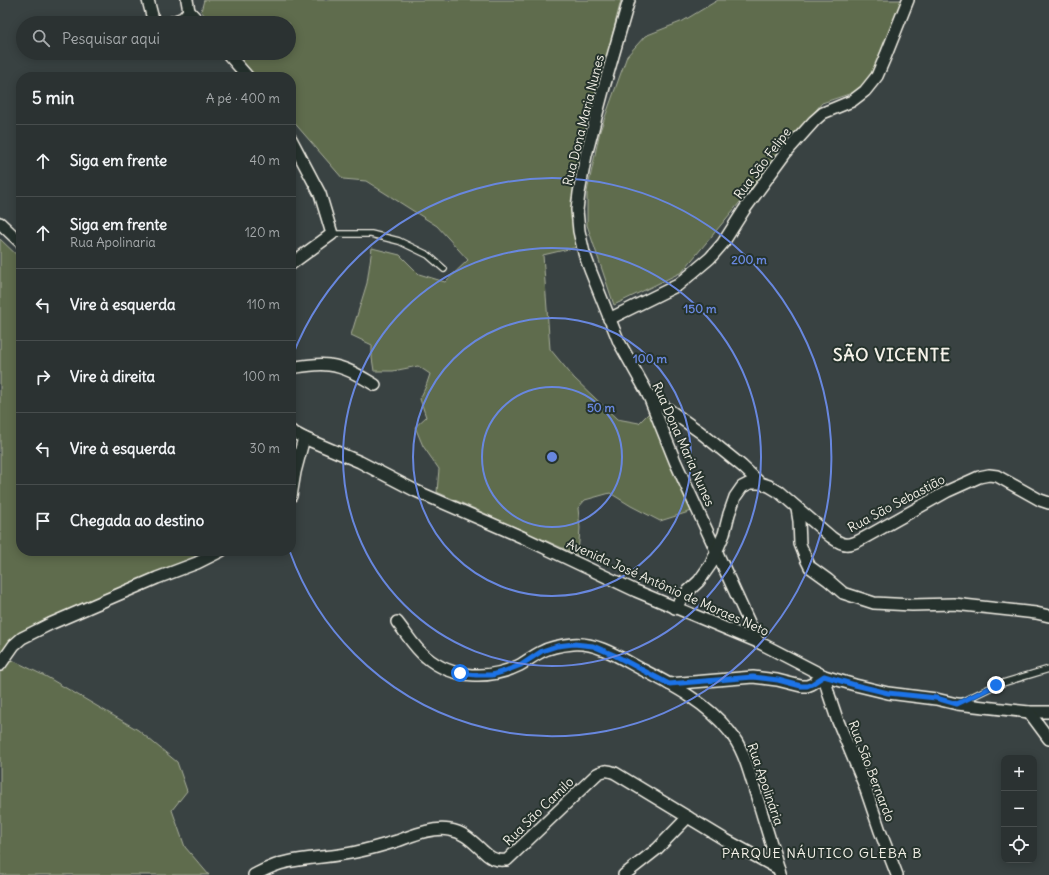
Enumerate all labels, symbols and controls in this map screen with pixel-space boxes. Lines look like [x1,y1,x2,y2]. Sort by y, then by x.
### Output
search box [16,16,296,60]
icon: search [30,27,52,49]
text: Pesquisar aqui [62,29,160,48]
street label: Rua Dona Maria Nunes [559,53,608,187]
text: 5 min [32,87,74,109]
text: A pé · 400 m [206,90,280,107]
street label: Rua São Felipe [730,124,795,202]
icon: ahead [32,150,54,172]
text: Siga em frente [70,151,167,170]
text: 40 m [249,152,280,169]
text: Siga em frente [70,215,167,234]
icon: ahead [32,222,54,244]
text: 120 m [245,224,280,241]
text: Rua Apolinaria [70,234,156,251]
text: 200 m [731,252,767,267]
icon: left [32,294,54,316]
text: Vire à esquerda [70,295,176,314]
text: 110 m [247,296,280,313]
text: 150 m [684,301,717,316]
district label: SÃO VICENTE [833,343,951,366]
text: 100 m [633,351,667,366]
icon: right [32,366,54,388]
text: Vire à direita [70,367,155,386]
text: 100 m [243,368,280,385]
street label: Rua Dona Maria Nunes [648,379,719,509]
text: 50 m [587,400,616,415]
icon: left [32,438,54,460]
text: Vire à esquerda [70,439,176,458]
text: 30 m [250,440,280,457]
centre of rings [545,450,559,464]
street label: Rua São Sebastião [845,471,948,536]
icon: arrive [32,510,54,532]
text: Chegada ao destino [70,511,204,530]
street label: Avenida José Antônio de Moraes Neto [564,535,772,640]
route start [451,664,469,682]
route end [987,676,1005,694]
street label: Rua São Bernardo [844,718,899,824]
street label: Rua Apolinária [744,741,788,827]
map controls [1001,755,1037,863]
button: + [1001,755,1037,791]
street label: Rua São Camilo [499,773,577,849]
button: − [1001,791,1037,827]
button: locate [1001,827,1037,863]
district label: PARQUE NÁUTICO GLEBA B [722,844,922,862]

